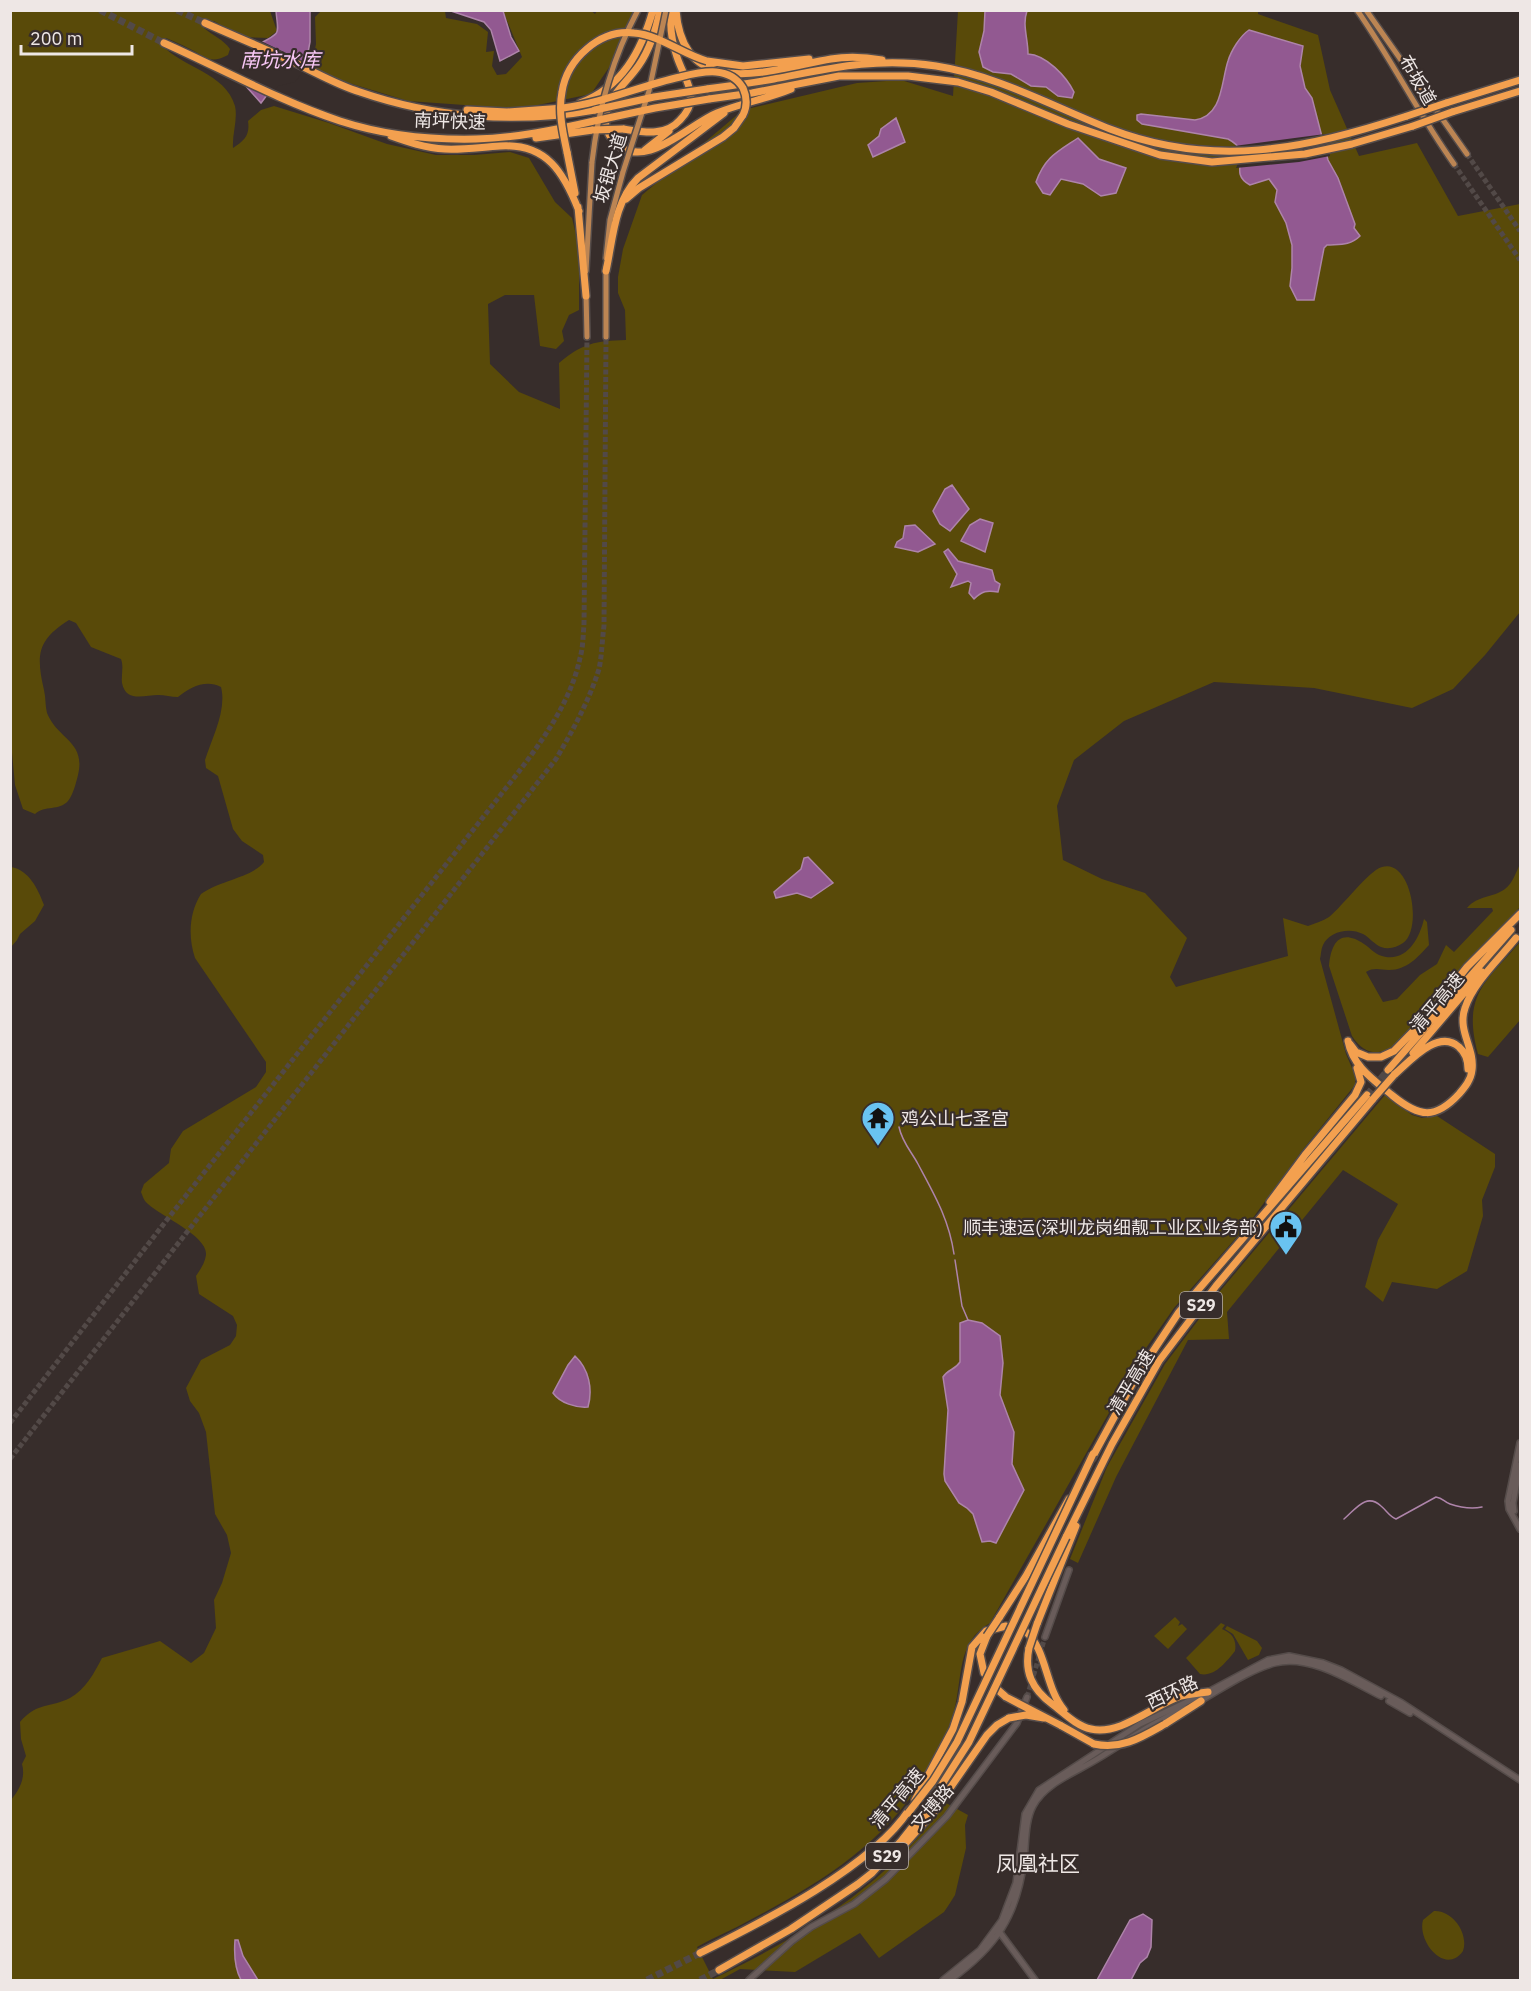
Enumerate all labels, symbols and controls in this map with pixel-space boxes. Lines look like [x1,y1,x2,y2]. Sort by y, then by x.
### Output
scale bar [21,18,132,56]
text: 200 m [30,27,82,50]
water label: 南坑水库 [240,46,323,73]
street label: 布坂道 [1395,51,1441,109]
street label: 南坪快速 [414,108,486,134]
street label: 坂银大道 [588,130,632,206]
street label: 清平高速 [1405,967,1469,1037]
temple icon: 鸡公山七圣宫 [860,1100,896,1147]
place label: 鸡公山七圣宫 [901,1107,1009,1130]
public building icon: 顺丰速运(深圳龙岗细靓工业区业务部) [1268,1209,1304,1256]
place label: 顺丰速运(深圳龙岗细靓工业区业务部) [963,1216,1263,1239]
road number: S29 [1180,1292,1222,1318]
street label: 清平高速 [1103,1345,1159,1419]
street label: 西环路 [1143,1670,1201,1714]
street label: 清平高速 [865,1763,929,1833]
street label: 文博路 [906,1779,958,1835]
road number: S29 [866,1843,908,1869]
district label: 凤凰社区 [996,1849,1080,1877]

